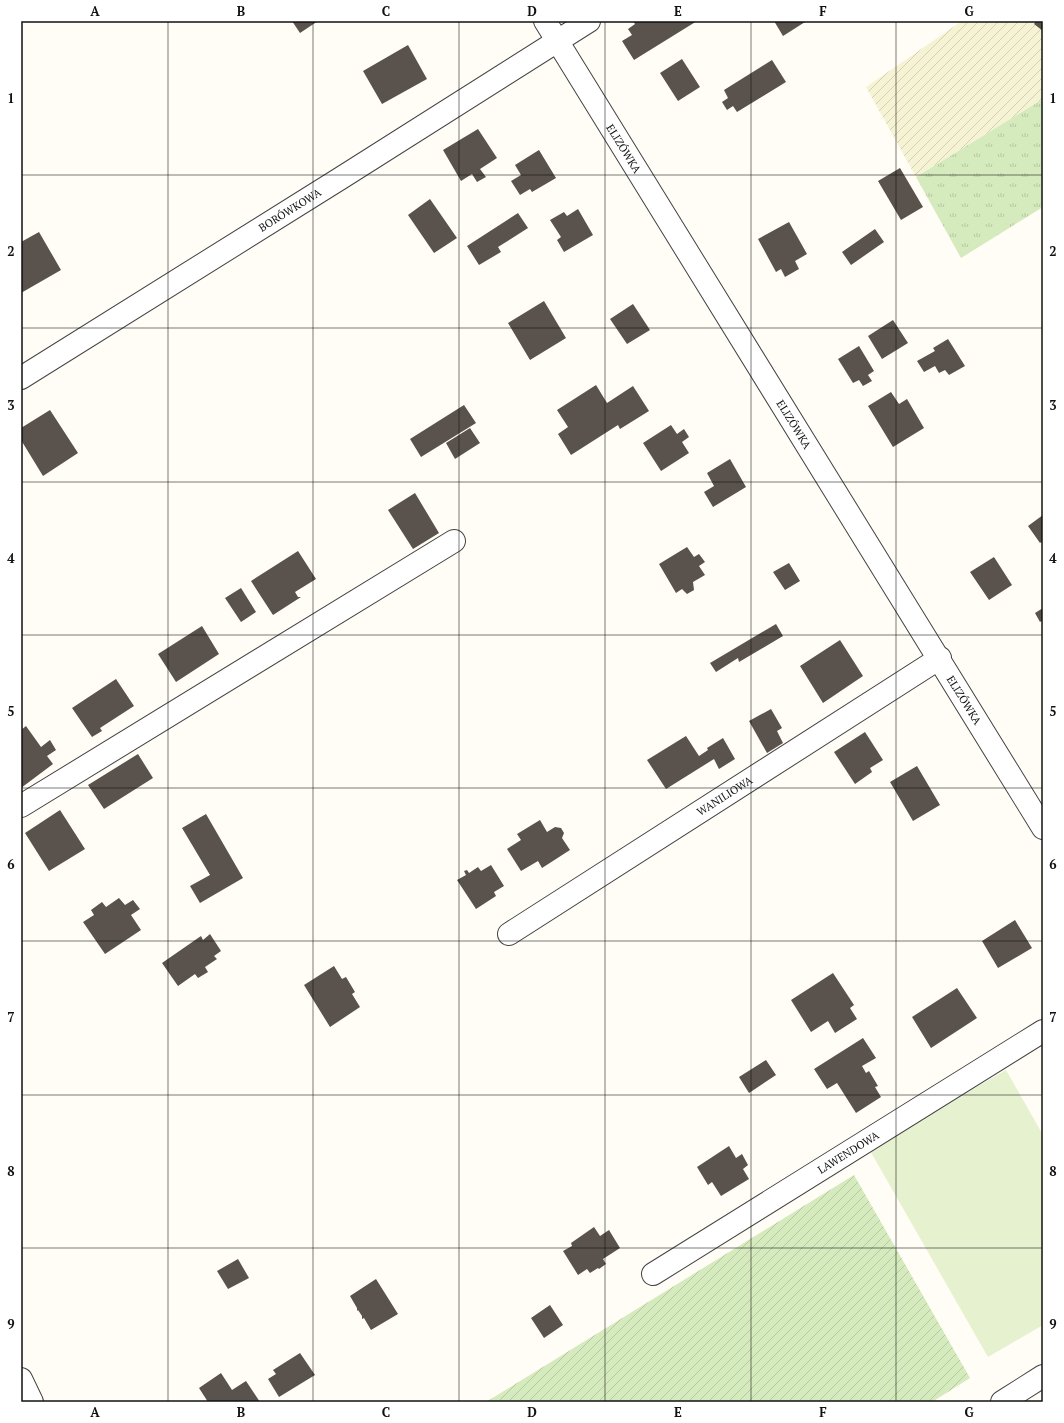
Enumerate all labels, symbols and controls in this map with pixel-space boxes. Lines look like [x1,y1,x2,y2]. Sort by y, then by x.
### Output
text: A [90,2,100,20]
text: B [237,2,245,20]
text: C [382,2,390,20]
text: D [527,2,537,20]
text: E [674,2,682,20]
text: F [819,2,827,20]
text: G [964,2,974,20]
text: 1 [7,89,15,107]
text: 1 [1049,89,1057,107]
street label: ELIZÓWKA [603,121,644,176]
street label: BORÓWKOWA [256,185,324,235]
text: 2 [7,242,15,260]
text: 2 [1049,242,1057,260]
text: 3 [7,396,15,414]
text: 3 [1049,396,1057,414]
street label: ELIZÓWKA [773,397,815,452]
text: 4 [7,549,15,567]
text: 4 [1049,549,1057,567]
street label: ELIZÓWKA [944,673,985,728]
text: 5 [7,702,15,720]
text: 5 [1049,702,1057,720]
street label: WANILIOWA [694,773,755,819]
text: 6 [7,855,15,873]
text: 6 [1049,855,1057,873]
text: 7 [7,1008,15,1026]
text: 7 [1049,1008,1057,1026]
street label: LAWENDOWA [815,1128,882,1177]
text: 8 [7,1162,15,1180]
text: 8 [1049,1162,1057,1180]
text: 9 [7,1315,15,1333]
text: 9 [1049,1315,1057,1333]
text: A [90,1403,100,1421]
text: B [237,1403,245,1421]
text: C [382,1403,390,1421]
text: D [527,1403,537,1421]
text: E [674,1403,682,1421]
text: F [819,1403,827,1421]
text: G [964,1403,974,1421]

